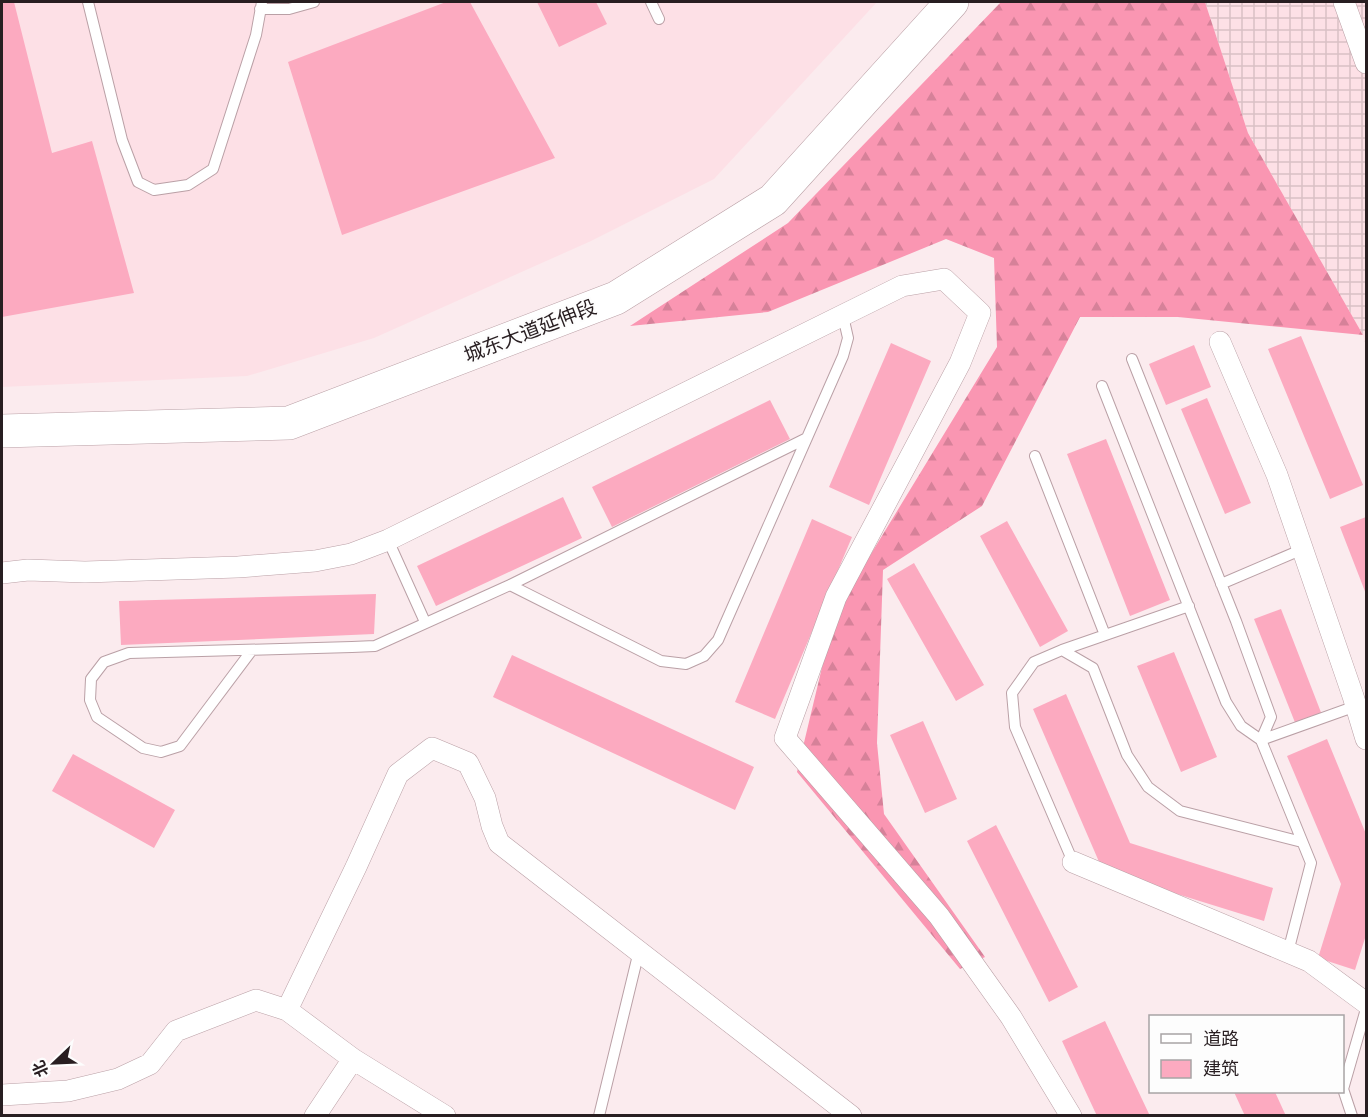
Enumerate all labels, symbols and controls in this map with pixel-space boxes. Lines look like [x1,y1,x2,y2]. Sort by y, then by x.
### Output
street label: 城东大道延伸段 [460,294,599,366]
legend [1149,1015,1344,1093]
text: 道路 [1203,1027,1239,1049]
north arrow [24,1033,84,1093]
text: 建筑 [1203,1057,1239,1079]
text: 北 [28,1058,53,1080]

